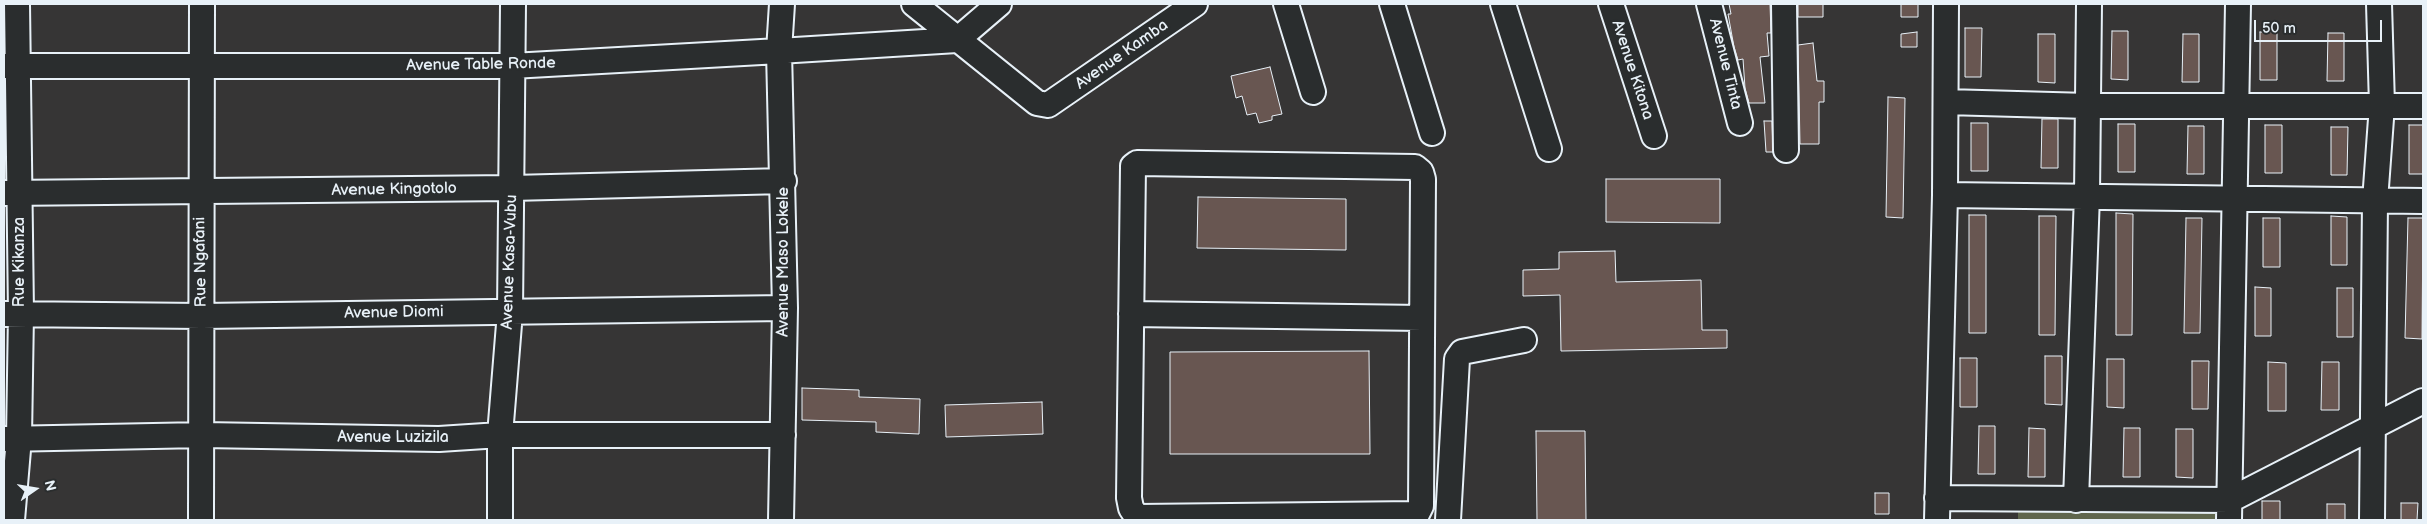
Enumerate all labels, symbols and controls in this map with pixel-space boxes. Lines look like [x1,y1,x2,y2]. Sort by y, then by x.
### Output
scale bar [2257,10,2384,42]
street label: Avenue Kamba [1072,16,1172,94]
street label: Avenue Tinta [1704,16,1746,112]
street label: Avenue Kitona [1607,18,1657,122]
text: 50 m [2262,19,2296,38]
street label: Avenue Table Ronde [406,54,556,76]
street label: Avenue Kingotolo [331,179,457,201]
street label: Avenue Maso Lokele [774,187,794,337]
street label: Avenue Kasa-Vubu [498,194,522,330]
street label: Rue Kikanza [10,217,30,307]
street label: Rue Ngafani [191,217,211,307]
street label: Avenue Diomi [344,303,444,323]
street label: Avenue Luzizila [337,428,449,448]
north arrow [10,464,60,514]
text: N [41,478,60,493]

